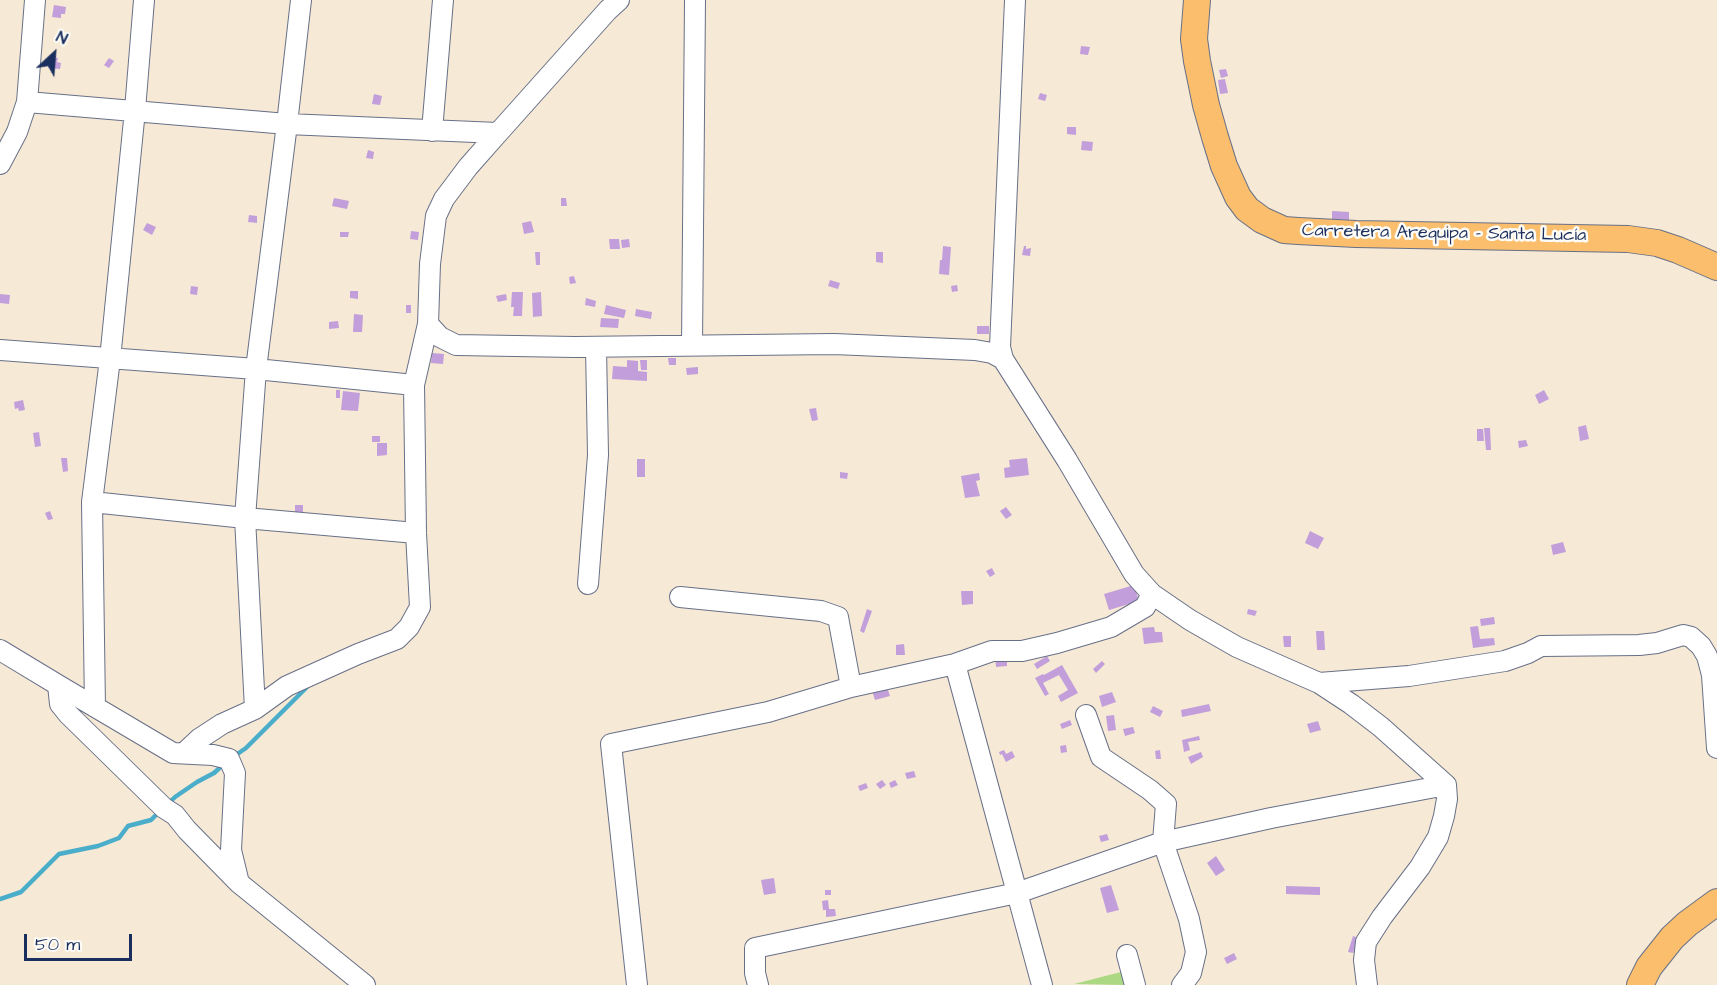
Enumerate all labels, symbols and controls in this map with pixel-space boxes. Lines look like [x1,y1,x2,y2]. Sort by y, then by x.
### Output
north arrow [24,24,84,84]
text: N [53,26,71,50]
street label: Carretera Arequipa - Santa Lucía [1302,221,1586,247]
scale bar [27,922,135,960]
text: 50 m [35,932,80,957]

